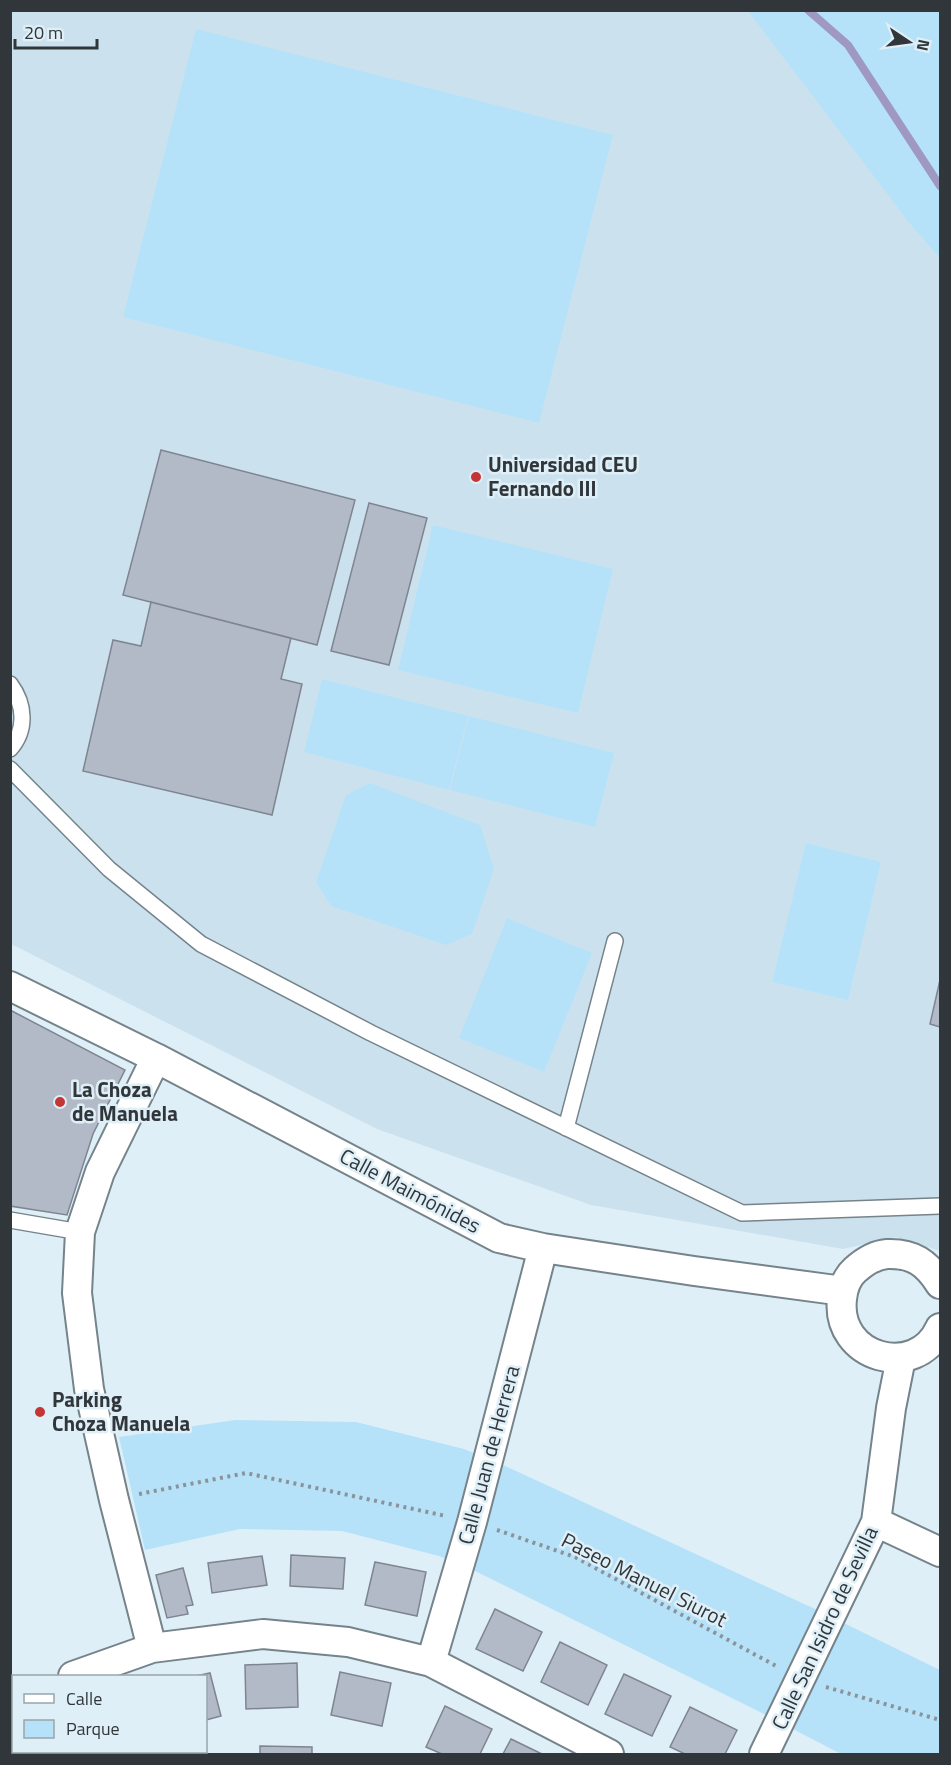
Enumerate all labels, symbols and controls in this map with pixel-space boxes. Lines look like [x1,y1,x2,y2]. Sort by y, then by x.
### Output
scale bar [15,12,98,50]
north arrow [879,12,939,72]
text: 20 m [24,19,63,46]
text: N [911,37,937,53]
place label: Universidad CEU Fernando III [488,448,638,504]
marker: Universidad CEU Fernando III [469,470,483,484]
place label: La Choza de Manuela [72,1073,178,1129]
marker: La Choza de Manuela [53,1095,67,1109]
street label: Calle Maimónides [334,1139,487,1241]
street label: Calle Juan de Herrera [449,1361,527,1548]
place label: Parking Choza Manuela [52,1383,190,1439]
marker: Parking Choza Manuela [33,1405,47,1419]
street label: Calle San Isidro de Sevilla [763,1520,886,1735]
street label: Paseo Manuel Siurot [556,1523,733,1635]
legend [12,1675,207,1753]
text: Calle [66,1685,102,1712]
text: Parque [66,1715,120,1742]

